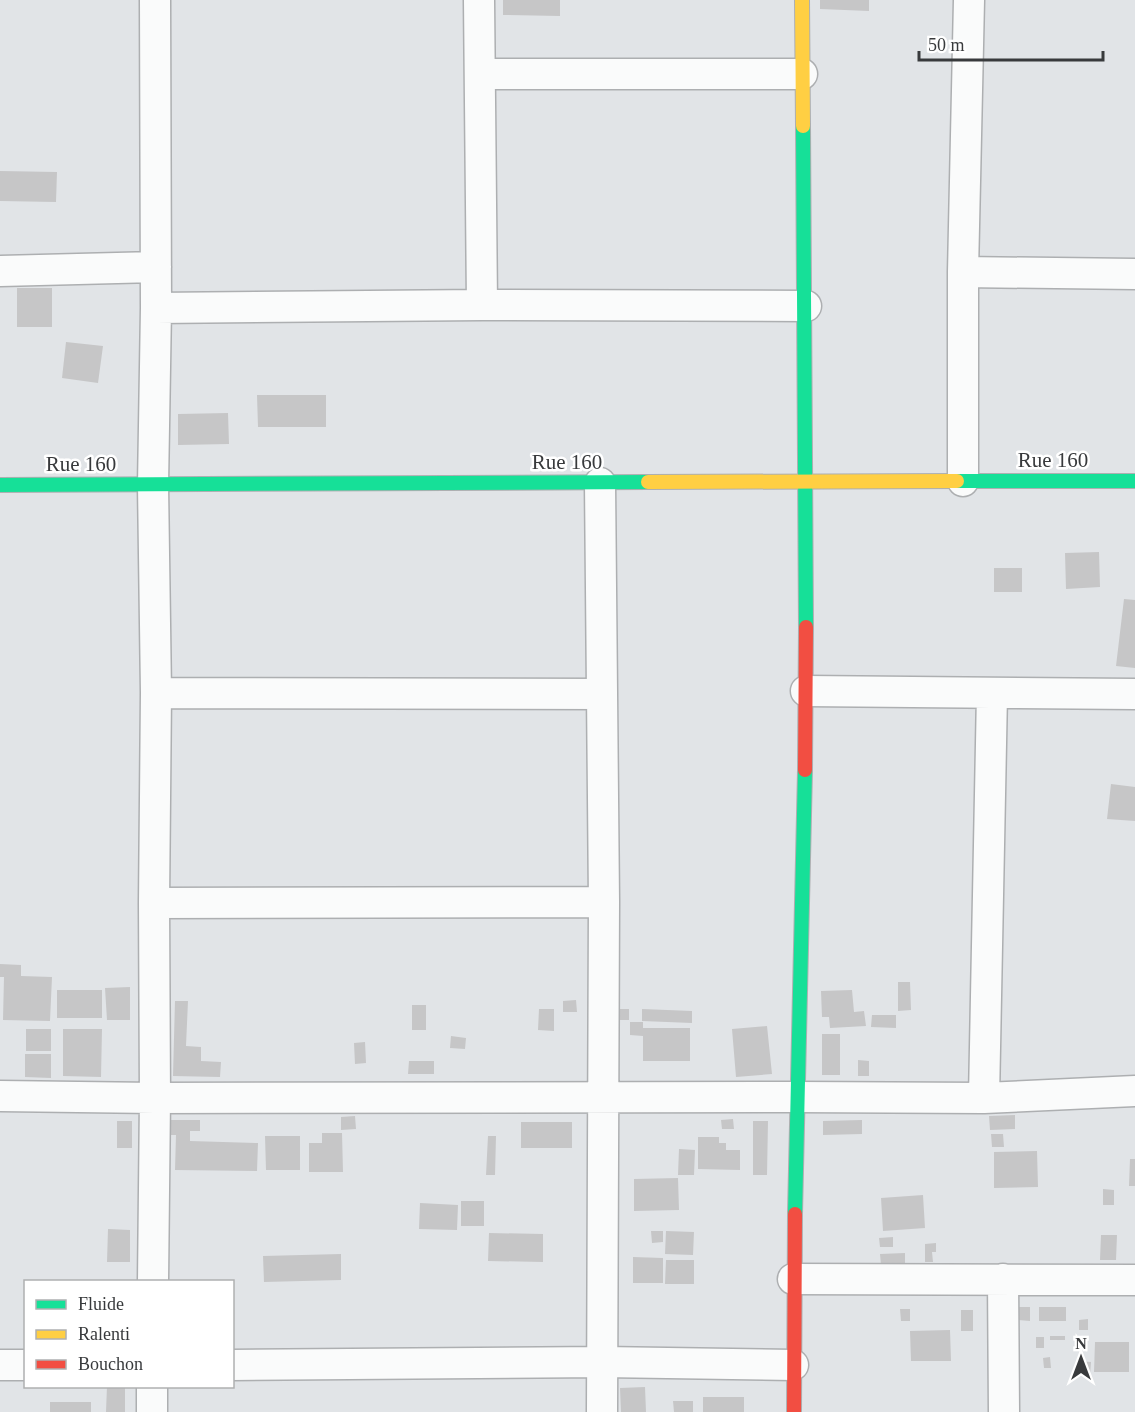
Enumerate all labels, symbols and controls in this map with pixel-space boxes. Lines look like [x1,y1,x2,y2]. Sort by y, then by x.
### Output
scale bar [919,24,1104,62]
text: 50 m [928,35,965,55]
street label: Rue 160 [1018,448,1088,472]
street label: Rue 160 [532,450,602,474]
street label: Rue 160 [46,452,116,476]
legend [24,1280,234,1388]
text: Fluide [78,1294,124,1314]
text: Ralenti [78,1324,130,1344]
north arrow [1051,1328,1111,1388]
text: N [1075,1335,1087,1352]
text: Bouchon [78,1354,143,1374]

